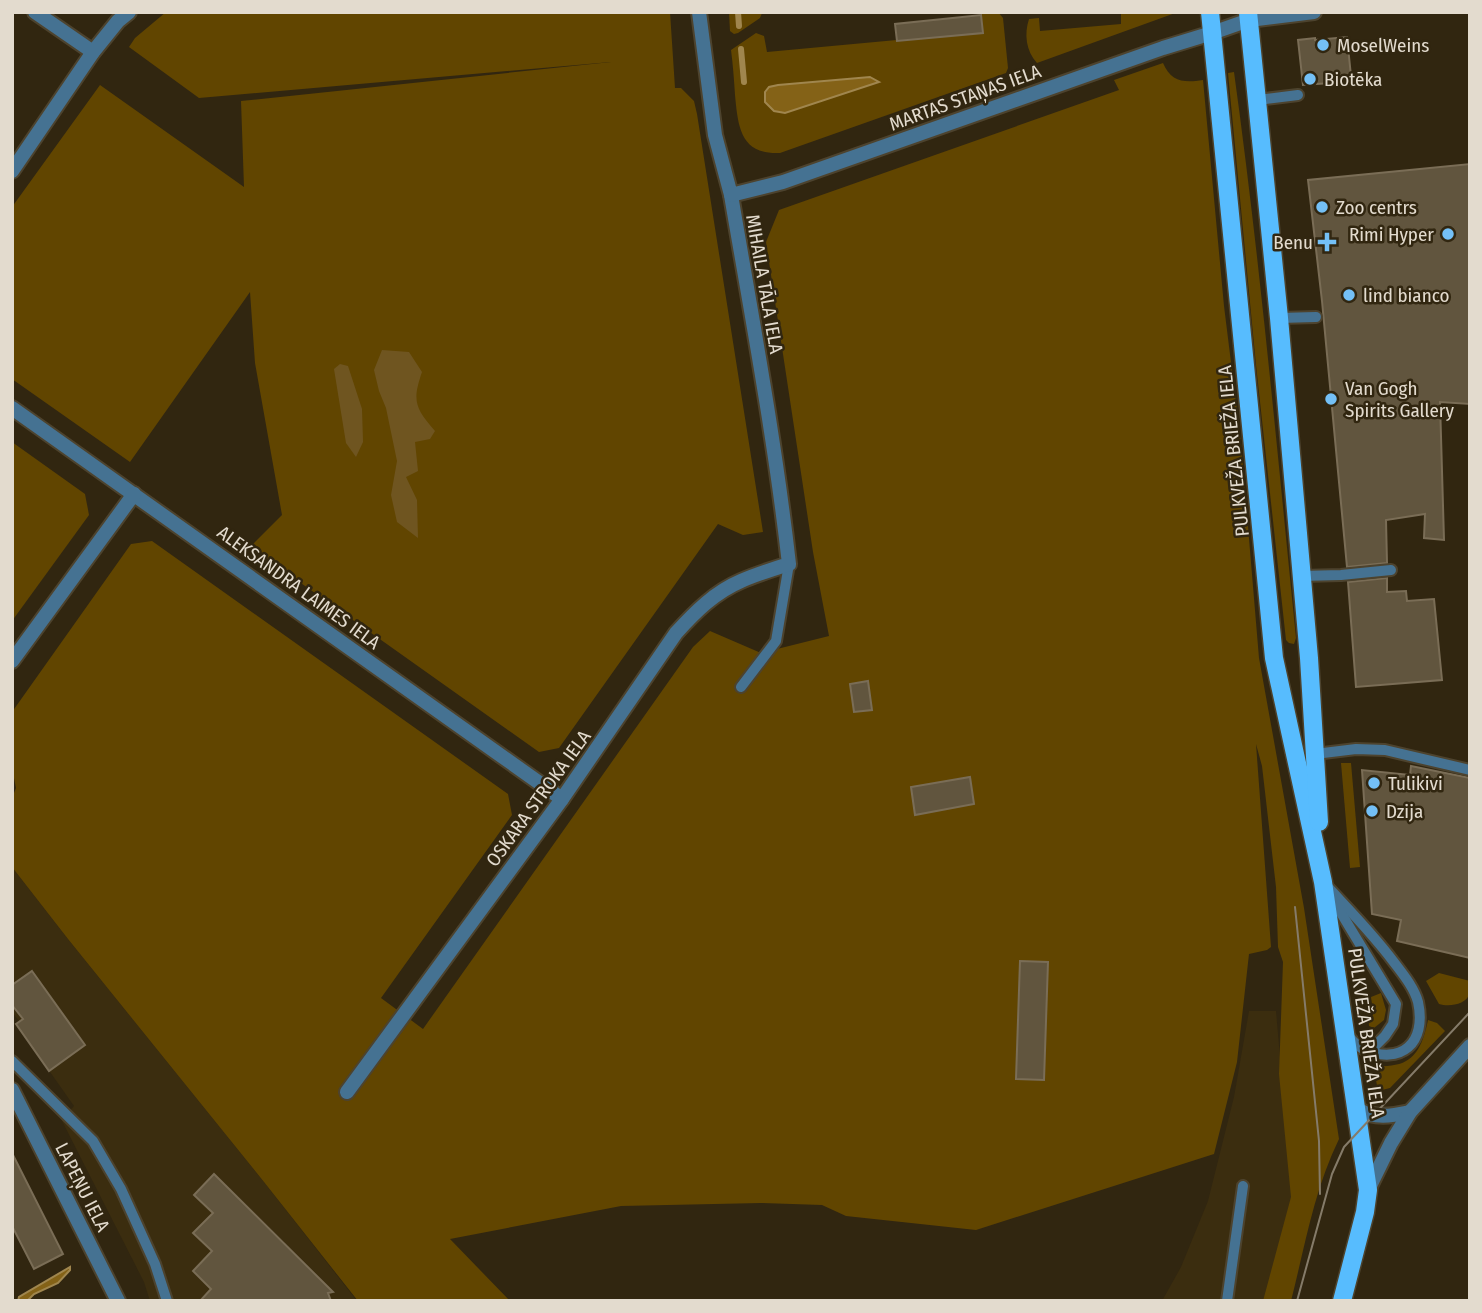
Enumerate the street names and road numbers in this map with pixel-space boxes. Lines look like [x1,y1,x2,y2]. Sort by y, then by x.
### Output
street label: MARTAS STAŅAS IELA [886,59,1044,136]
street label: MIHAILA TĀLA IELA [741,213,788,355]
street label: PULKVEŽA BRIEŽA IELA [1213,364,1254,538]
street label: ALEKSANDRA LAIMES IELA [213,521,385,654]
street label: OSKARA STROKA IELA [481,726,596,871]
street label: PULKVEŽA BRIEŽA IELA [1343,946,1390,1120]
street label: LAPEŅU IELA [50,1139,115,1236]

